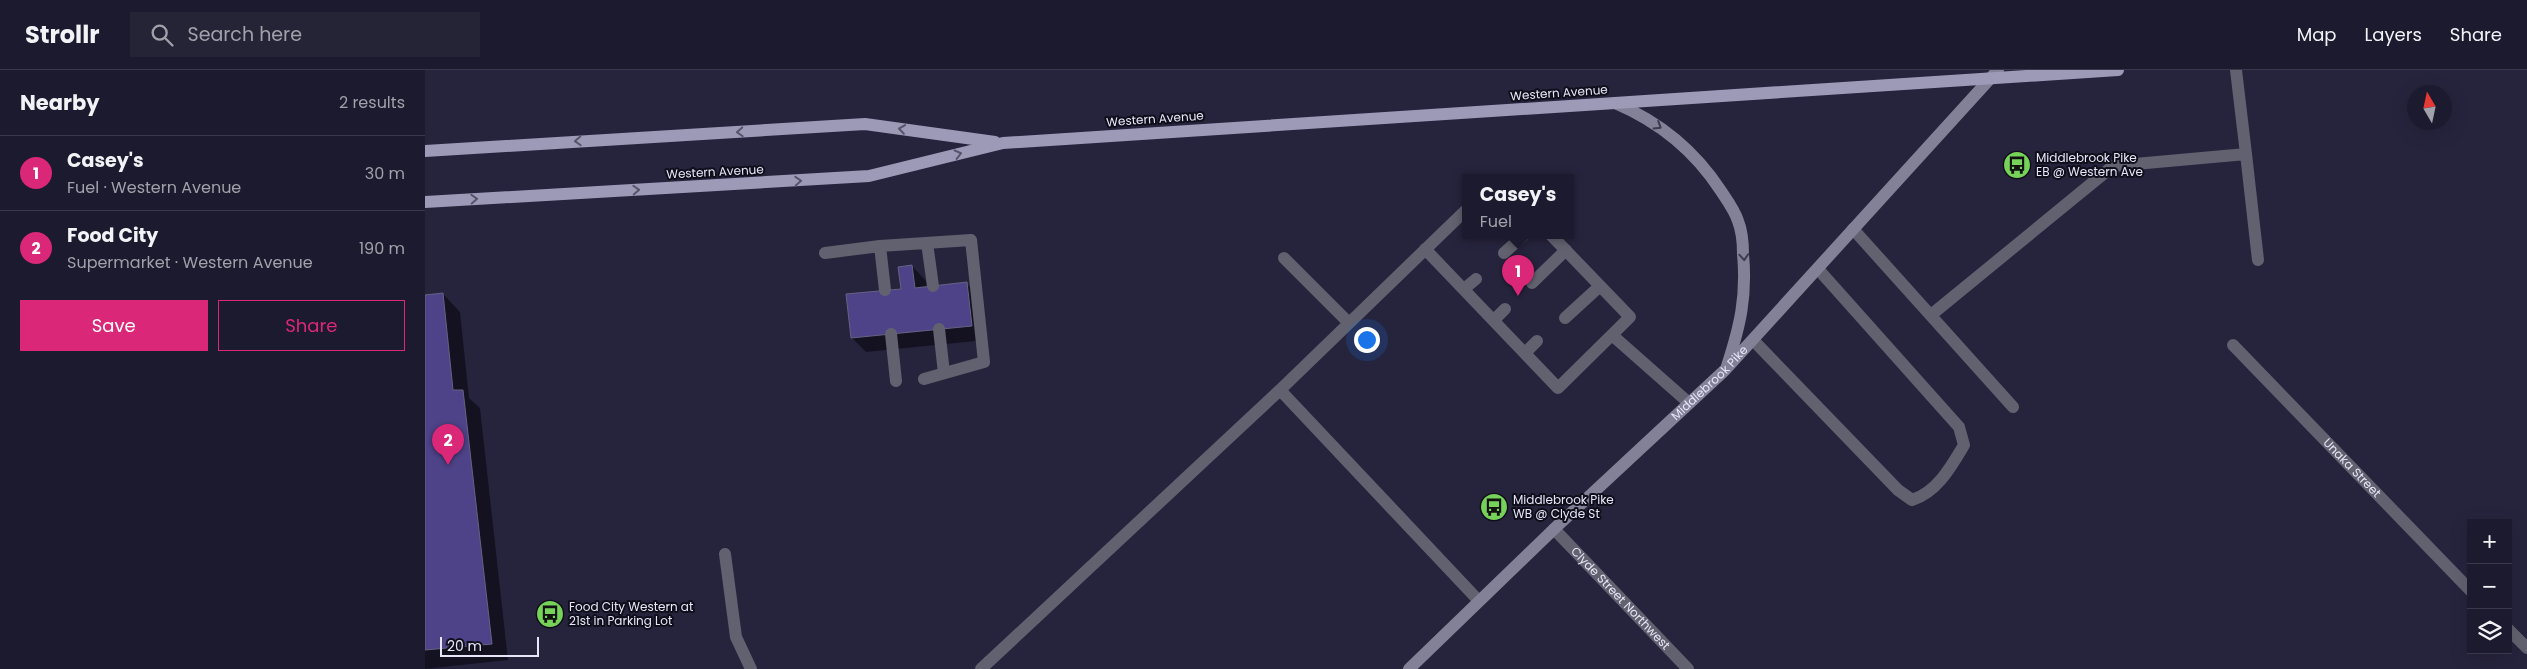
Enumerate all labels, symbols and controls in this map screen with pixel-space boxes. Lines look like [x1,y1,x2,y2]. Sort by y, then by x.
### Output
search box [130,12,480,57]
text: Strollr [25,18,100,51]
icon: search [148,21,176,49]
text: Search here [188,21,302,48]
text: Map [2297,22,2337,47]
text: Layers [2365,22,2422,47]
text: Share [2450,22,2502,47]
street label: Western Avenue [1510,81,1608,104]
north arrow [2407,85,2452,130]
text: Nearby [20,88,100,117]
text: 2 results [339,91,405,114]
street label: Western Avenue [1106,107,1204,130]
one-way arrow [1653,119,1662,129]
one-way arrow [898,124,906,135]
one-way arrow [736,126,744,137]
one-way arrow [574,136,582,147]
text: Casey's [67,147,144,174]
one-way arrow [953,149,962,160]
place label: Middlebrook Pike EB @ Western Ave [2036,149,2143,180]
bus stop icon: Middlebrook Pike EB @ Western Ave [2002,150,2032,180]
street label: Western Avenue [666,160,764,183]
text: 1 [33,162,39,185]
text: 30 m [365,162,405,185]
popup [1462,174,1574,239]
one-way arrow [794,175,802,186]
text: Fuel · Western Avenue [67,176,241,199]
text: Casey's [1480,181,1556,208]
one-way arrow [632,185,640,196]
one-way arrow [470,194,478,205]
text: Fuel [1480,210,1512,233]
text: Food City [67,222,158,249]
text: 2 [31,237,41,260]
text: 190 m [359,237,405,260]
text: Supermarket · Western Avenue [67,251,313,274]
one-way arrow [1738,253,1749,261]
pin: 1 [1502,255,1534,296]
button: Save [20,300,208,351]
button: Share [218,300,405,351]
your location [1354,327,1380,353]
street label: Middlebrook Pike [1667,341,1751,424]
pin: 2 [432,424,464,465]
street label: Unaka Street [2320,434,2385,501]
place label: Middlebrook Pike WB @ Clyde St [1513,491,1614,522]
bus stop icon: Middlebrook Pike WB @ Clyde St [1479,492,1509,522]
map controls [2467,519,2512,654]
button: + [2467,519,2512,564]
street label: Clyde Street Northwest [1567,543,1674,653]
button: − [2467,564,2512,609]
place label: Food City Western at 21st in Parking Lot [569,598,693,629]
bus stop icon: Food City Western at 21st in Parking Lot [535,599,565,629]
button: layers [2467,609,2512,654]
scale bar [440,634,539,657]
text: 20 m [447,636,482,656]

